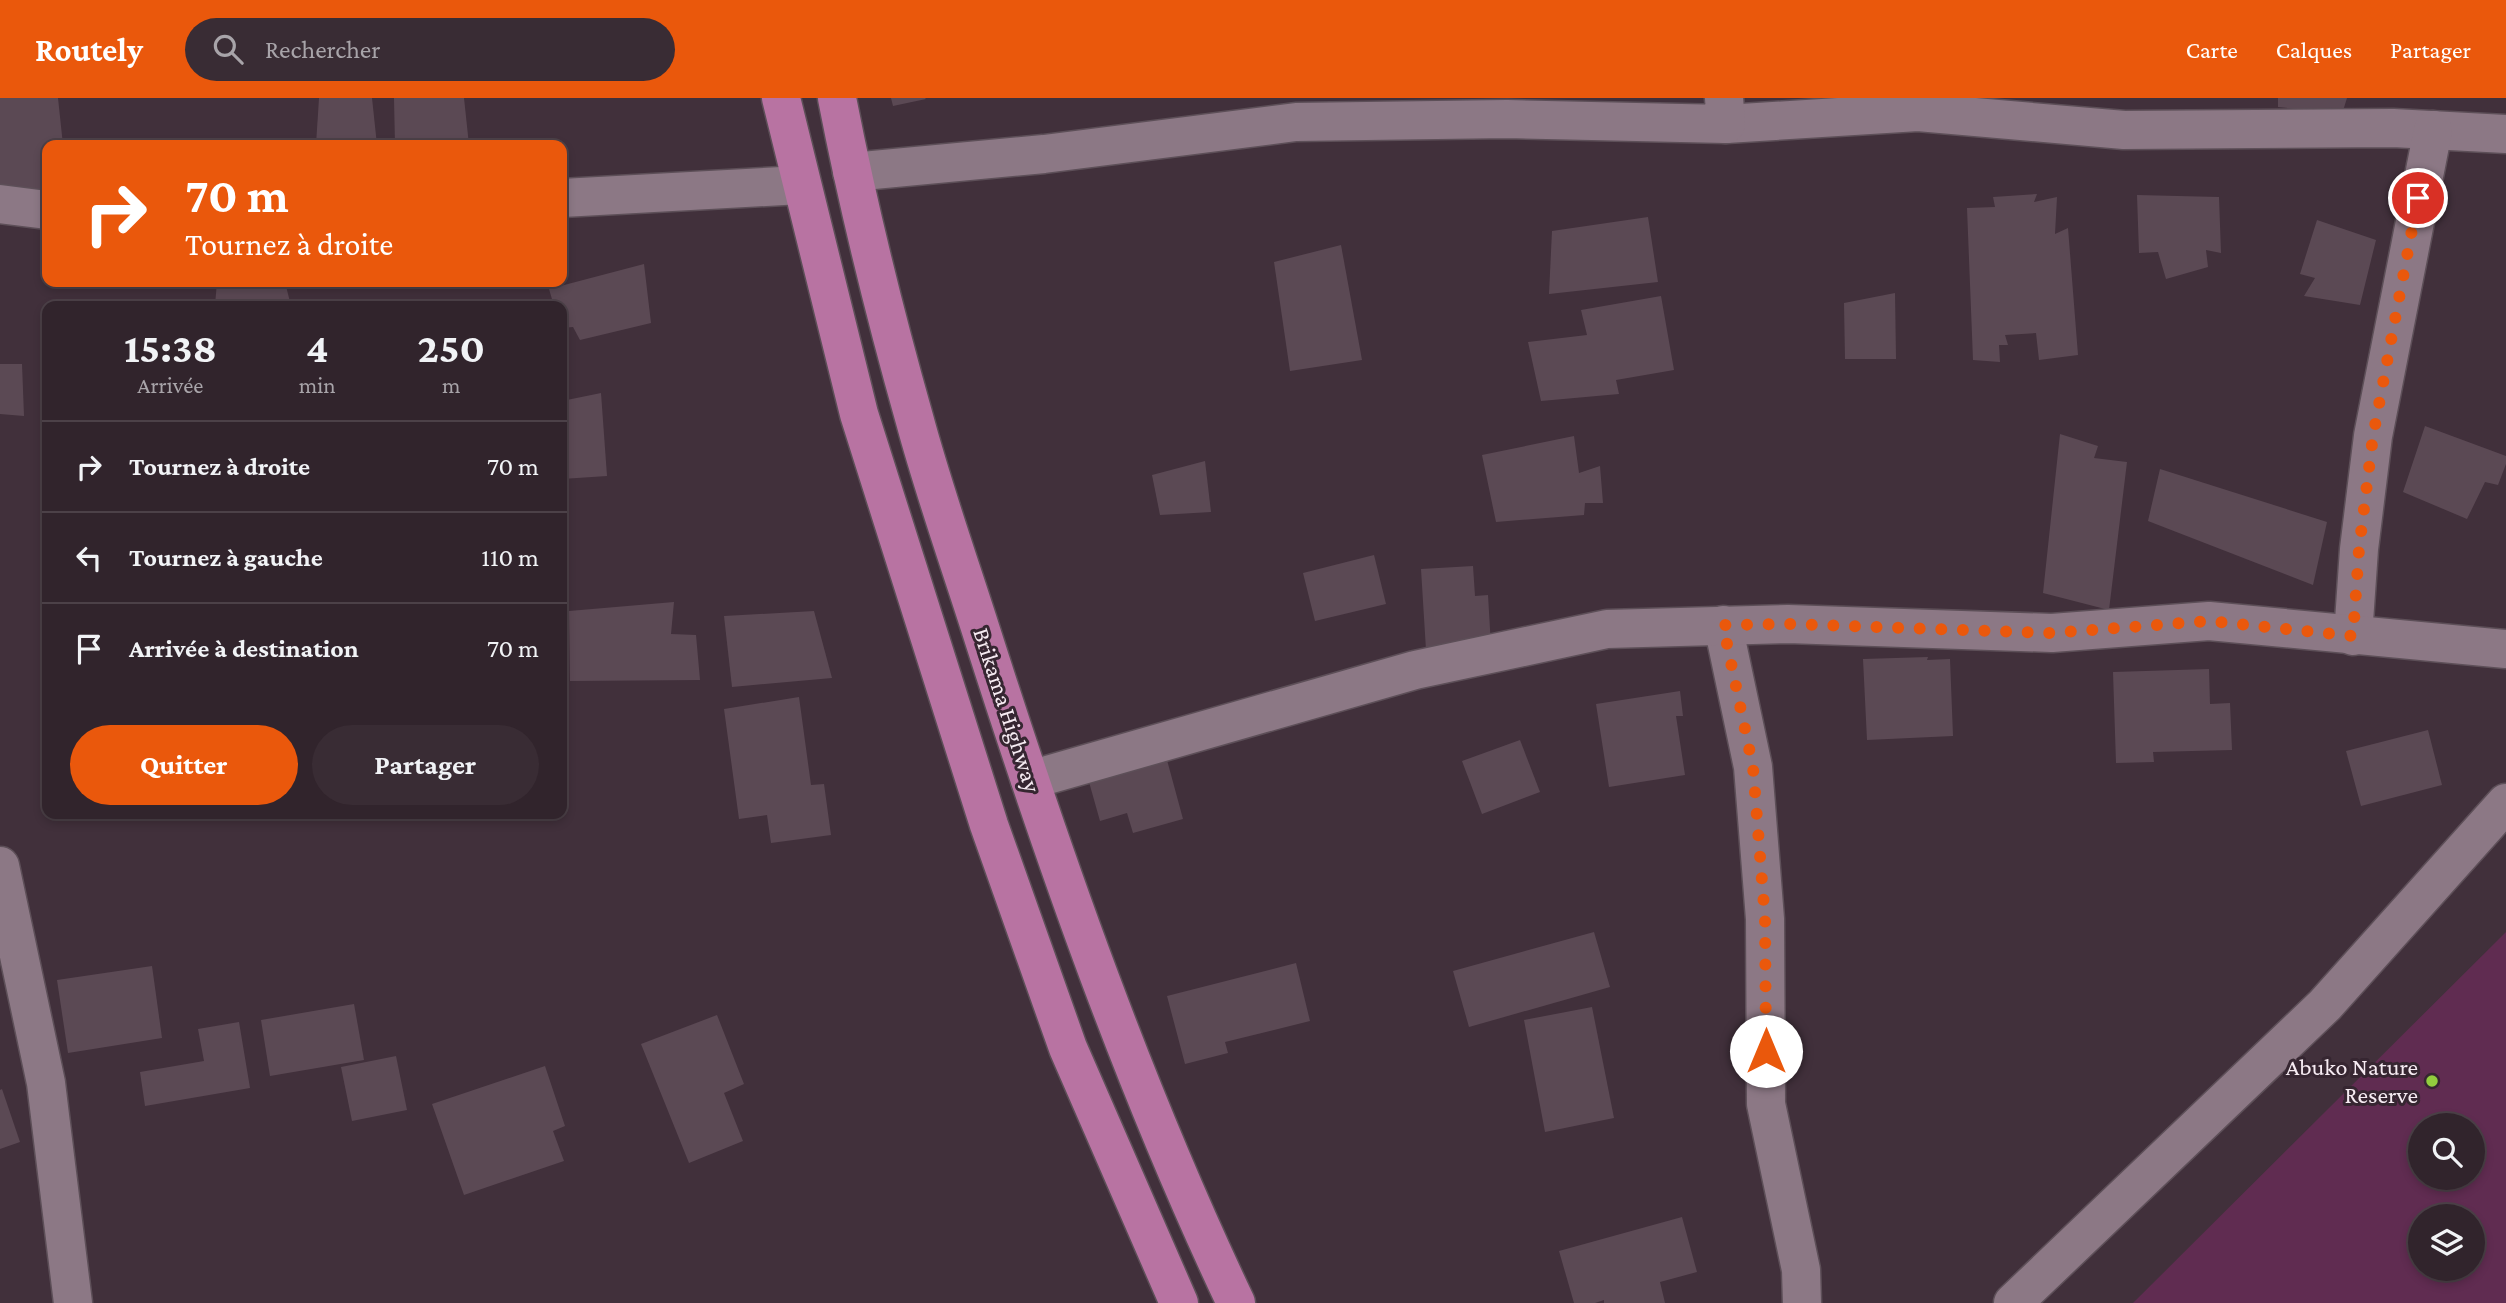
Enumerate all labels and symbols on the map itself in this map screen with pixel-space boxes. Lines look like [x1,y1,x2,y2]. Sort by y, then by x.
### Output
pin [2388,168,2448,228]
street label: Brikama Highway [968,624,1047,796]
position arrow [1729,1014,1803,1088]
place label: Abuko Nature Reserve [2286,1053,2418,1108]
marker: Abuko Nature Reserve [2424,1073,2440,1089]

